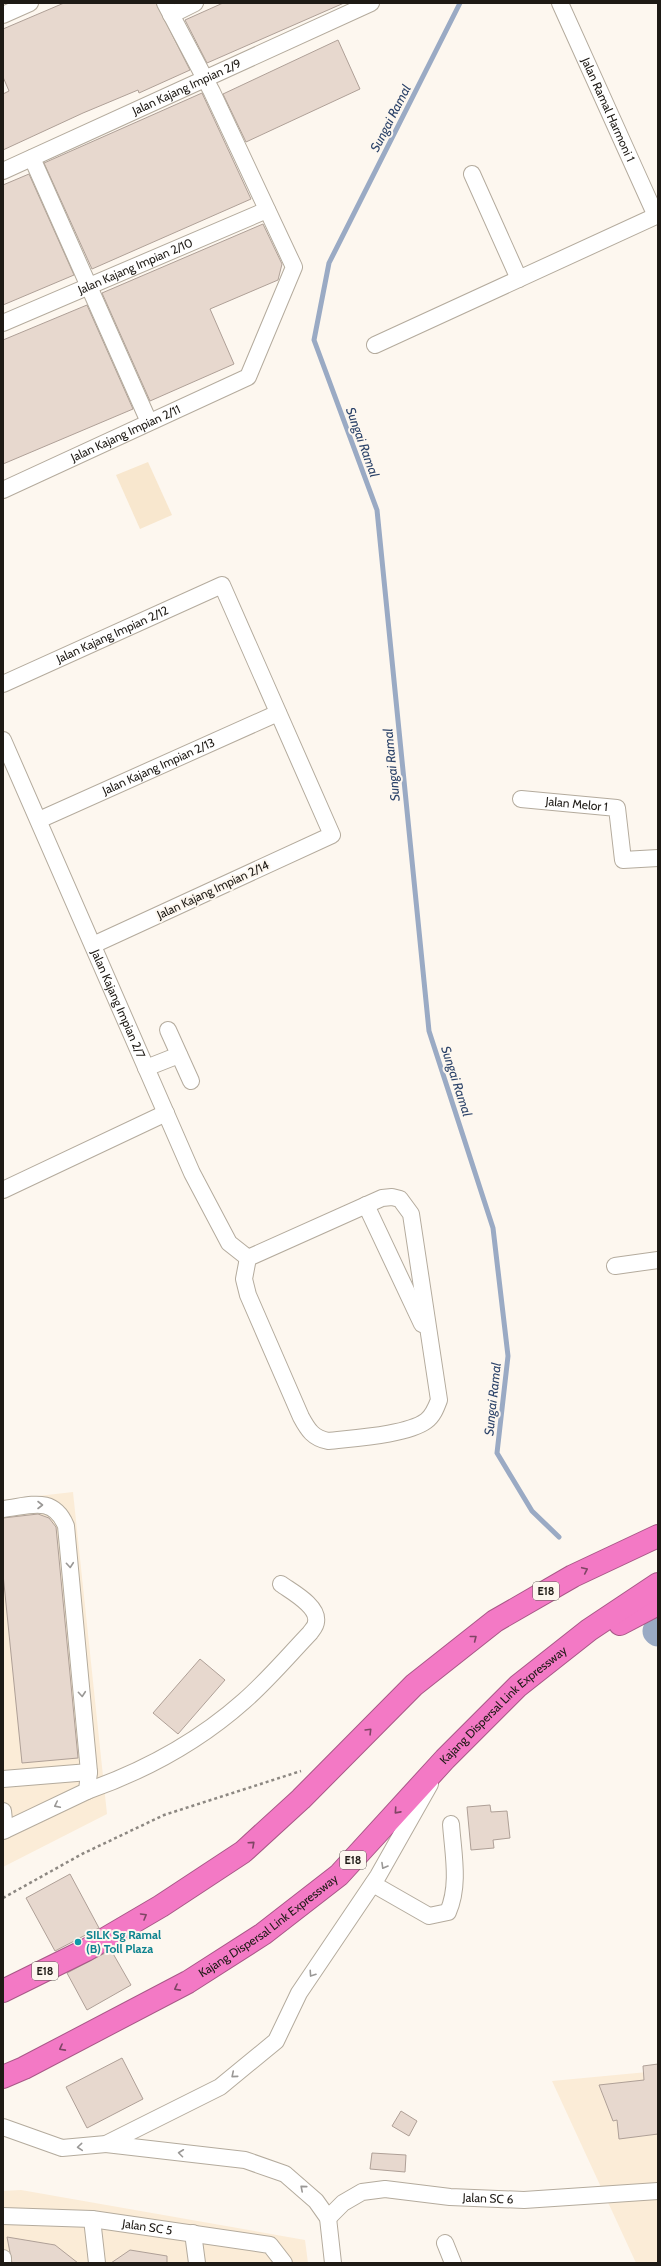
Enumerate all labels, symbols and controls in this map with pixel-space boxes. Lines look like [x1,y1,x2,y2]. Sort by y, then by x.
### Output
street label: Jalan Ramal Harmoni 1 [578,54,638,164]
street label: Jalan Kajang Impian 2/9 [129,55,243,118]
water label: Sungai Ramal [366,82,414,154]
street label: Jalan Kajang Impian 2/10 [75,235,195,297]
street label: Jalan Kajang Impian 2/11 [67,401,183,465]
water label: Sungai Ramal [343,405,383,479]
street label: Jalan Kajang Impian 2/12 [53,602,171,666]
water label: Sungai Ramal [379,728,403,802]
street label: Jalan Kajang Impian 2/13 [99,734,217,798]
street label: Jalan Melor 1 [544,793,609,814]
street label: Jalan Kajang Impian 2/14 [154,857,271,923]
street label: Jalan Kajang Impian 2/7 [88,946,149,1060]
water label: Sungai Ramal [438,1044,476,1118]
water label: Sungai Ramal [480,1362,504,1436]
one-way arrow [37,1501,43,1509]
one-way arrow [65,1562,74,1568]
one-way arrow [581,1567,589,1575]
road number: E18 [533,1582,559,1600]
one-way arrow [470,1635,477,1642]
street label: Kajang Dispersal Link Expressway [436,1642,570,1767]
one-way arrow [77,1691,86,1697]
one-way arrow [364,1728,372,1736]
one-way arrow [54,1800,62,1808]
one-way arrow [395,1806,402,1814]
one-way arrow [247,1841,255,1849]
road number: E18 [340,1851,366,1869]
one-way arrow [382,1862,389,1869]
street label: Kajang Dispersal Link Expressway [196,1871,341,1980]
one-way arrow [140,1914,147,1921]
place label: SILK Sg Ramal (B) Toll Plaza [86,1927,161,1956]
marker: SILK Sg Ramal (B) Toll Plaza [73,1937,83,1947]
road number: E18 [32,1962,58,1980]
one-way arrow [309,1970,317,1977]
one-way arrow [174,1983,182,1990]
one-way arrow [59,2043,66,2051]
one-way arrow [232,2070,239,2077]
one-way arrow [77,2142,83,2151]
one-way arrow [178,2149,184,2158]
one-way arrow [300,2186,308,2193]
street label: Jalan SC 6 [462,2189,514,2207]
street label: Jalan SC 5 [120,2215,173,2238]

